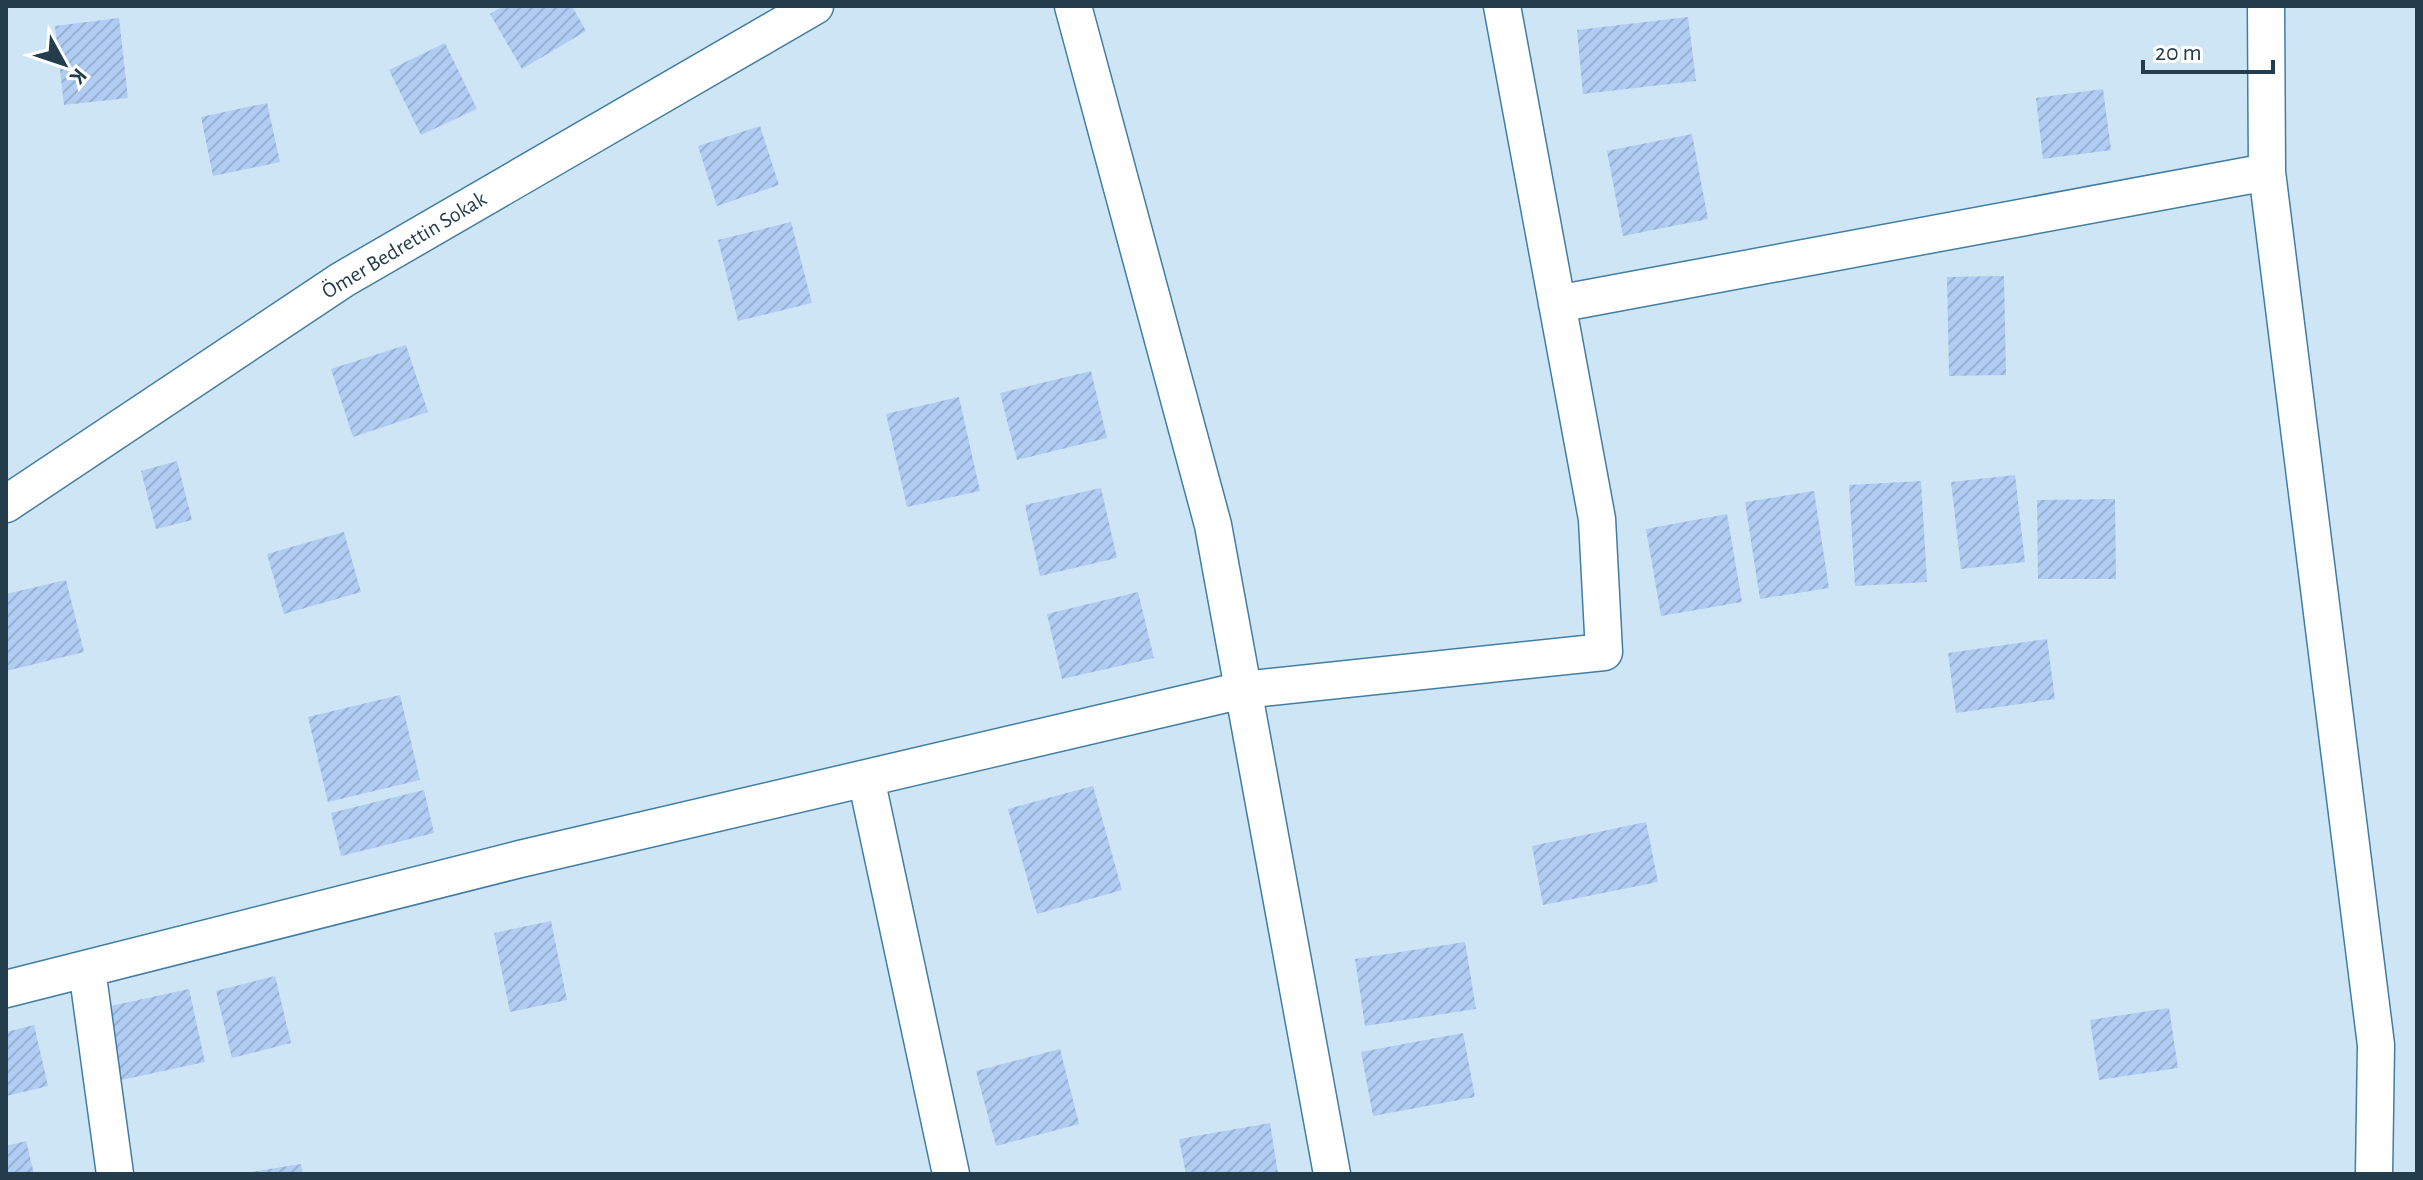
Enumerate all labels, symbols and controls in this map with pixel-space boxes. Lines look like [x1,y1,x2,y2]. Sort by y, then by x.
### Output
north arrow [24,24,104,104]
scale bar [2143,24,2273,74]
text: 20 m [2155,41,2202,65]
text: K [65,64,91,89]
street label: Ömer Bedrettin Sokak [318,187,490,303]

